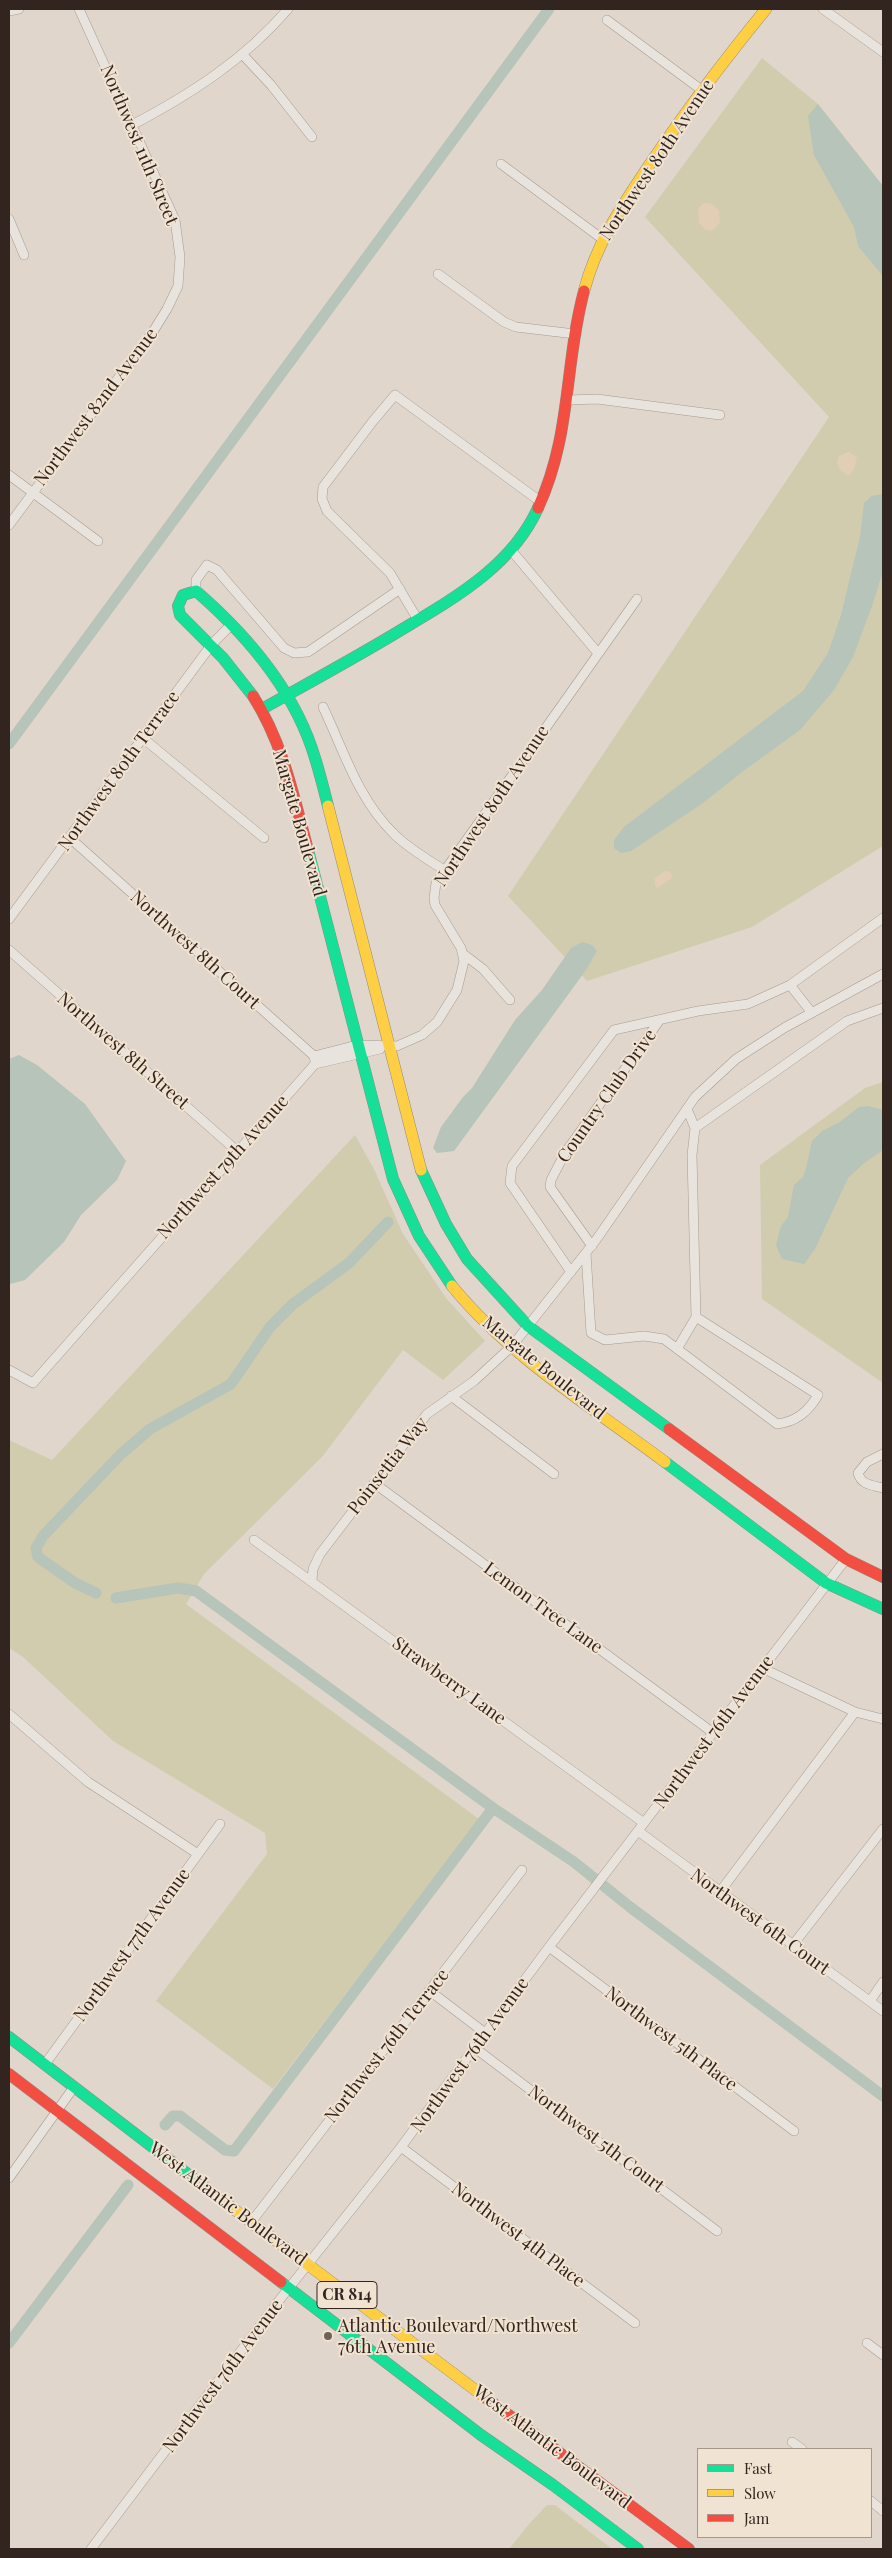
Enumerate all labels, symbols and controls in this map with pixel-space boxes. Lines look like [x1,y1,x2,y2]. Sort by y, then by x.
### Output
street label: Northwest 11th Street [95,62,183,228]
street label: Northwest 80th Avenue [595,75,719,245]
street label: Northwest 82nd Avenue [30,324,162,490]
street label: Northwest 80th Terrace [54,687,184,855]
street label: Northwest 80th Avenue [430,721,554,891]
street label: Margate Boulevard [268,747,330,899]
street label: Northwest 8th Court [126,886,264,1014]
street label: Northwest 8th Street [53,988,193,1114]
street label: Country Club Drive [553,1025,661,1167]
street label: Northwest 79th Avenue [153,1091,293,1243]
street label: Margate Boulevard [478,1312,610,1424]
street label: Poinsettia Way [343,1413,433,1519]
street label: Lemon Tree Lane [479,1558,607,1658]
street label: Strawberry Lane [388,1633,510,1729]
street label: Northwest 76th Avenue [649,1651,779,1813]
street label: Northwest 77th Avenue [69,1864,195,2026]
street label: Northwest 6th Court [686,1864,834,1980]
street label: Northwest 76th Terrace [320,1965,454,2127]
street label: Northwest 76th Avenue [407,1973,533,2137]
street label: Northwest 5th Place [601,1982,741,2096]
street label: Northwest 5th Court [524,2081,668,2197]
street label: West Atlantic Boulevard [145,2138,311,2270]
street label: Northwest 4th Place [447,2178,589,2292]
road number: CR 814 [317,2282,377,2308]
street label: Northwest 76th Avenue [158,2295,288,2457]
place label: Atlantic Boulevard/Northwest 76th Avenue [338,2315,578,2358]
marker: Atlantic Boulevard/Northwest 76th Avenue [322,2330,334,2342]
street label: West Atlantic Boulevard [469,2381,635,2513]
legend [697,2448,872,2538]
text: Fast [744,2458,772,2478]
text: Slow [744,2483,776,2503]
text: Jam [744,2508,769,2528]

